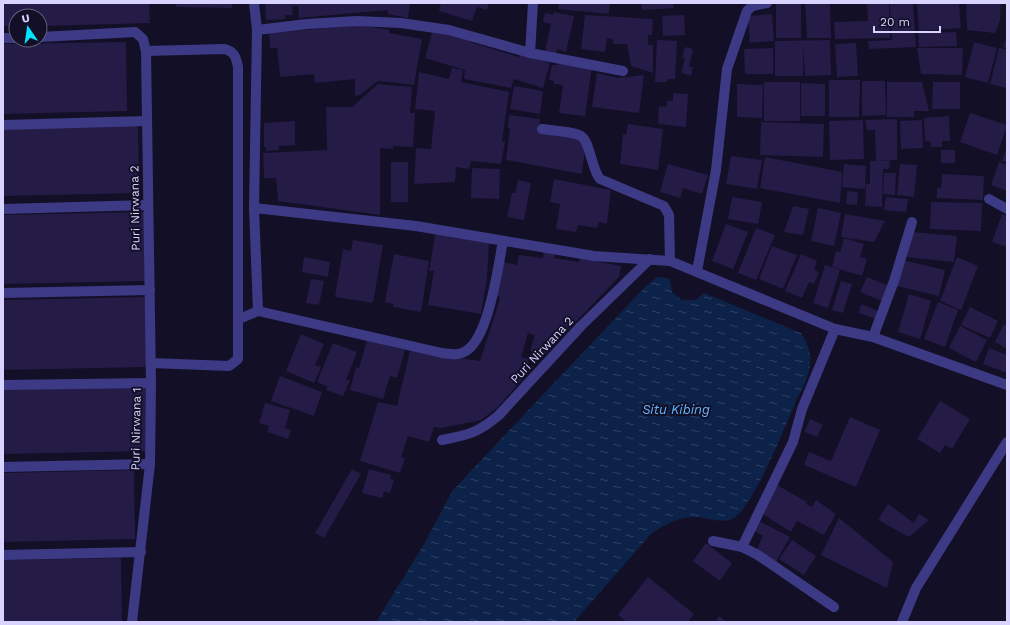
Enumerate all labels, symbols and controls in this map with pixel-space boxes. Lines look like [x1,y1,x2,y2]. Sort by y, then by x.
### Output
north arrow [8,8,48,48]
scale bar [874,8,940,34]
text: U [21,11,31,26]
text: 20 m [880,15,910,29]
street label: Puri Nirwana 2 [127,165,143,251]
street label: Puri Nirwana 2 [508,314,576,386]
street label: Puri Nirwana 1 [128,387,144,471]
water label: Situ Kibing [642,402,710,417]

